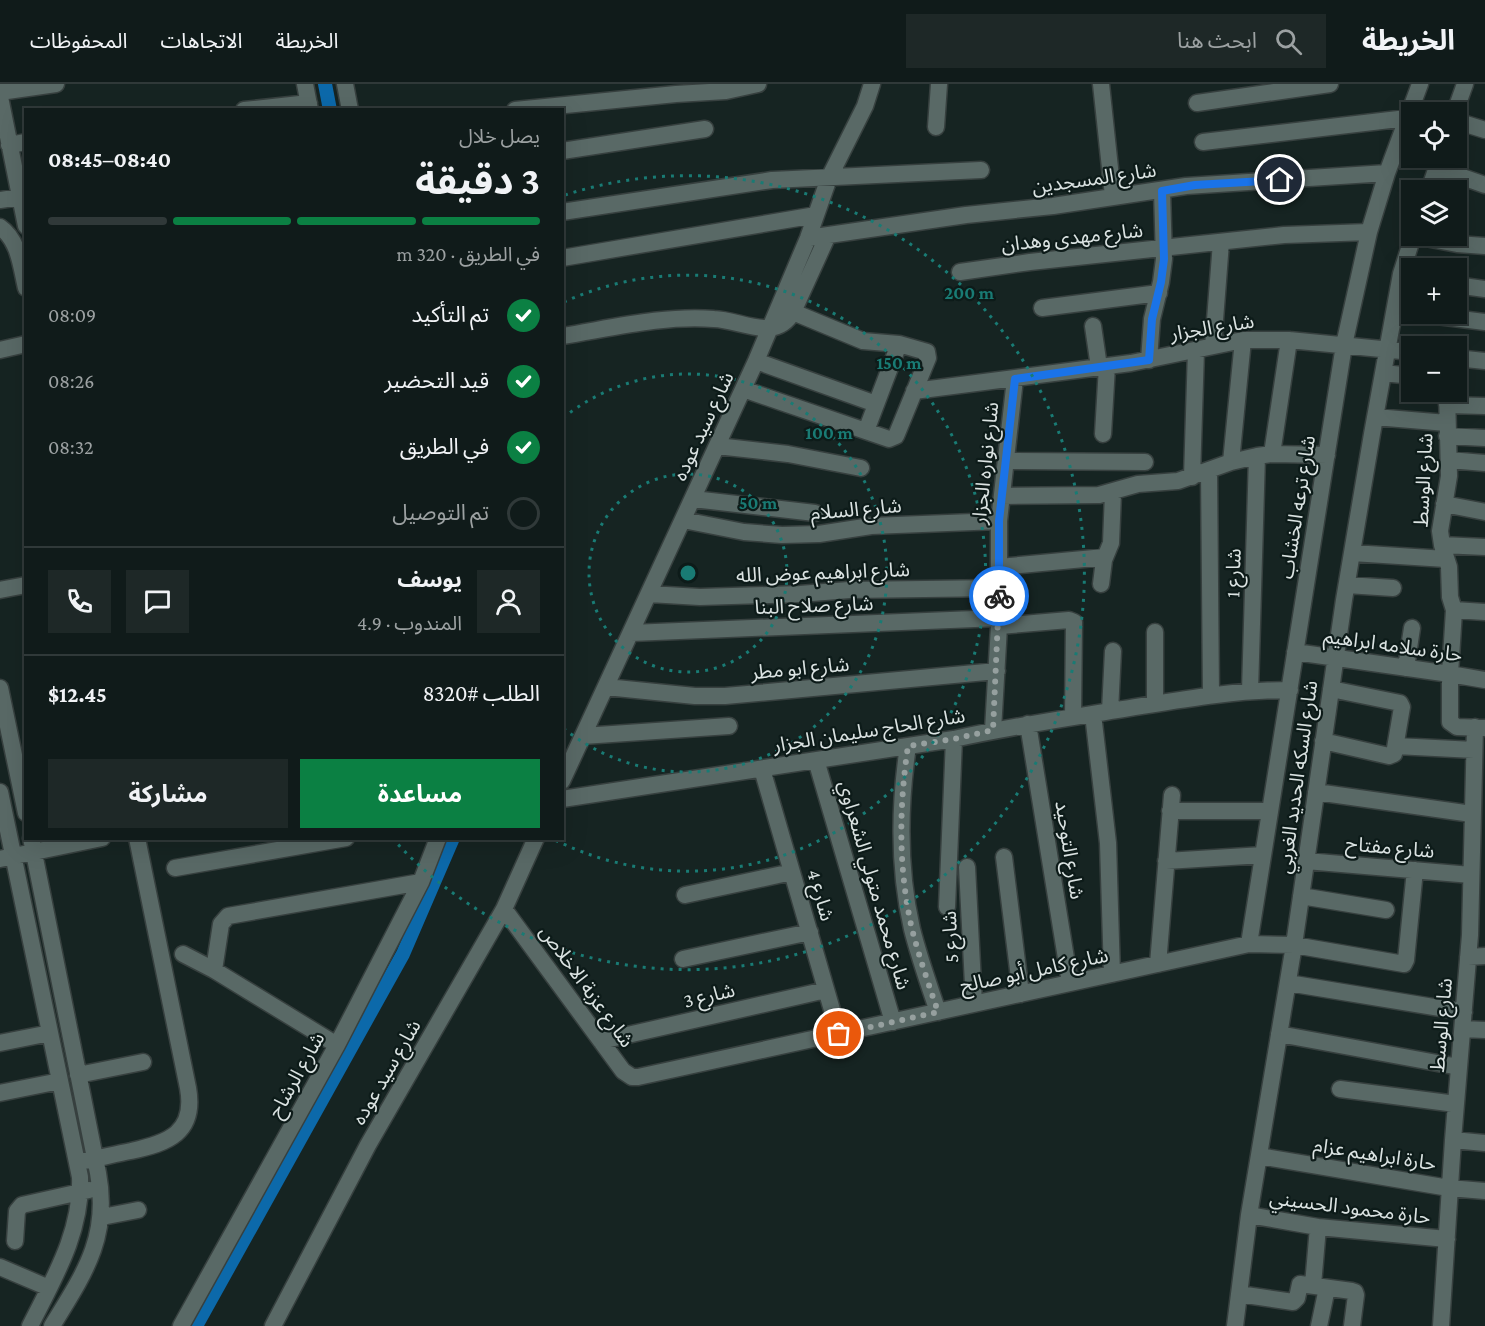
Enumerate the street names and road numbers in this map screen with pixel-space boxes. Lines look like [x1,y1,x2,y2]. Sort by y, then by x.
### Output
street label: شارع المسجدين [1030,158,1158,202]
street label: شارع مهدى وهدان [1000,219,1144,259]
street label: شارع الجزار [1167,309,1256,349]
street label: شارع سيد عوده [668,368,741,486]
street label: شارع نواره الجزار [968,401,1006,527]
street label: شارع الوسط [1410,432,1440,528]
street label: شارع ترعه الخشاب [1275,434,1323,581]
street label: شارع السلام [810,494,903,528]
street label: شارع 1 [1221,548,1249,598]
street label: شارع ابراهيم عوض الله [736,558,910,590]
street label: شارع صلاح البنا [754,592,874,622]
street label: حارة سلامه ابراهيم [1322,624,1464,670]
street label: شارع ابو مطر [749,653,850,687]
street label: شارع السكه الحديد الغربي [1273,679,1326,876]
street label: شارع الحاج سليمان الجزار [770,704,967,760]
street label: شارع محمد متولي الشعراوي [830,778,915,993]
street label: شارع التوحيد [1047,799,1089,901]
street label: شارع مفتاح [1344,832,1435,866]
street label: شارع 4 [799,867,839,925]
street label: شارع 5 [938,910,966,964]
street label: شارع عزبة الاخلاص [532,921,639,1054]
street label: شارع كامل أبو صالح [958,943,1111,1000]
street label: شارع الوسط [1426,977,1460,1073]
street label: شارع 3 [681,978,738,1015]
street label: شارع سيد عوده [347,1016,428,1130]
street label: شارع الرشاح [264,1028,332,1124]
street label: حارة ابراهيم عزام [1311,1133,1438,1179]
street label: حارة محمود الحسيني [1268,1186,1432,1232]

